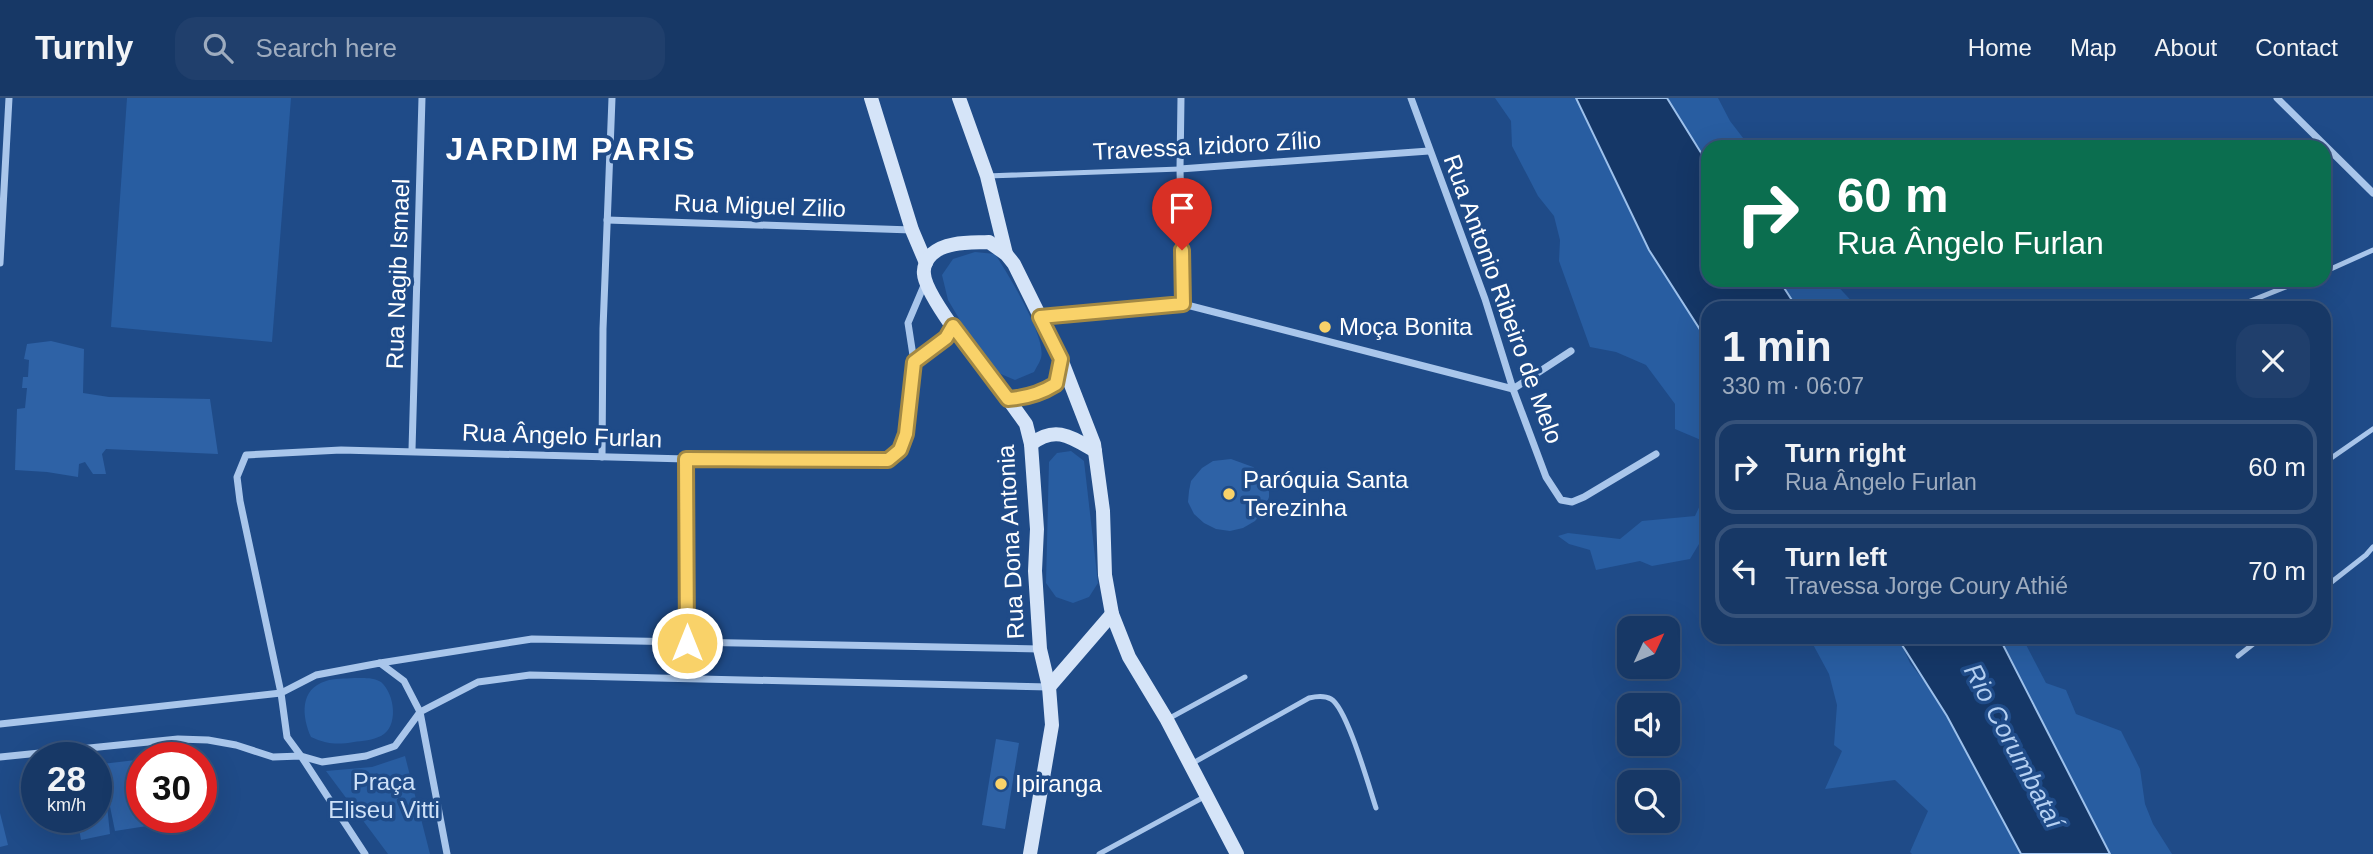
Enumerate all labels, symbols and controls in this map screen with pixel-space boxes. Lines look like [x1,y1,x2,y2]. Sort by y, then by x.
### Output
search box [175,17,665,80]
text: Turnly [35,29,133,66]
icon: search [199,29,237,67]
text: Search here [255,33,397,63]
text: Home [1968,34,2032,61]
text: Map [2070,34,2117,61]
text: About [2155,34,2217,61]
text: Contact [2255,34,2338,61]
street label: Travessa Izidoro Zílio [1092,126,1322,165]
district label: JARDIM PARIS [446,131,696,167]
street label: Rua Antonio Ribeiro de Melo [1439,151,1568,447]
icon: right [1722,168,1813,259]
text: 60 m [1837,168,1949,222]
street label: Rua Nagib Ismael [381,178,414,370]
pin [1152,178,1212,250]
street label: Rua Miguel Zilio [674,189,846,222]
icon: arrive [1163,189,1201,227]
text: Rua Ângelo Furlan [1837,225,2104,261]
place label: Moça Bonita [1339,313,1473,340]
marker: Moça Bonita [1317,319,1333,335]
text: 1 min [1722,323,1832,370]
button: close [2236,324,2310,398]
text: 330 m · 06:07 [1722,373,1864,399]
street label: Rua Ângelo Furlan [462,419,662,452]
text: Turn right [1785,438,1906,468]
street label: Rua Dona Antonia [992,443,1029,640]
icon: right [1726,448,1764,486]
text: 60 m [2248,452,2306,482]
place label: Paróquia Santa Terezinha [1243,466,1409,521]
text: Rua Ângelo Furlan [1785,469,1977,495]
marker: Paróquia Santa Terezinha [1221,486,1237,502]
text: Turn left [1785,542,1887,572]
icon: left [1726,552,1764,590]
text: 70 m [2248,556,2306,586]
text: Travessa Jorge Coury Athié [1785,573,2068,599]
position arrow [650,606,724,680]
north arrow [1617,616,1680,679]
map controls [1617,616,1680,833]
water label: Rio Corumbataí [1958,659,2071,836]
button: sound [1617,693,1680,756]
speed limit sign: 30 [126,742,217,833]
text: 28 [47,759,86,798]
park label: Praça Eliseu Vitti [328,768,440,823]
place label: Ipiranga [1015,770,1102,797]
button: search [1617,770,1680,833]
marker: Ipiranga [993,776,1009,792]
text: km/h [47,795,86,815]

